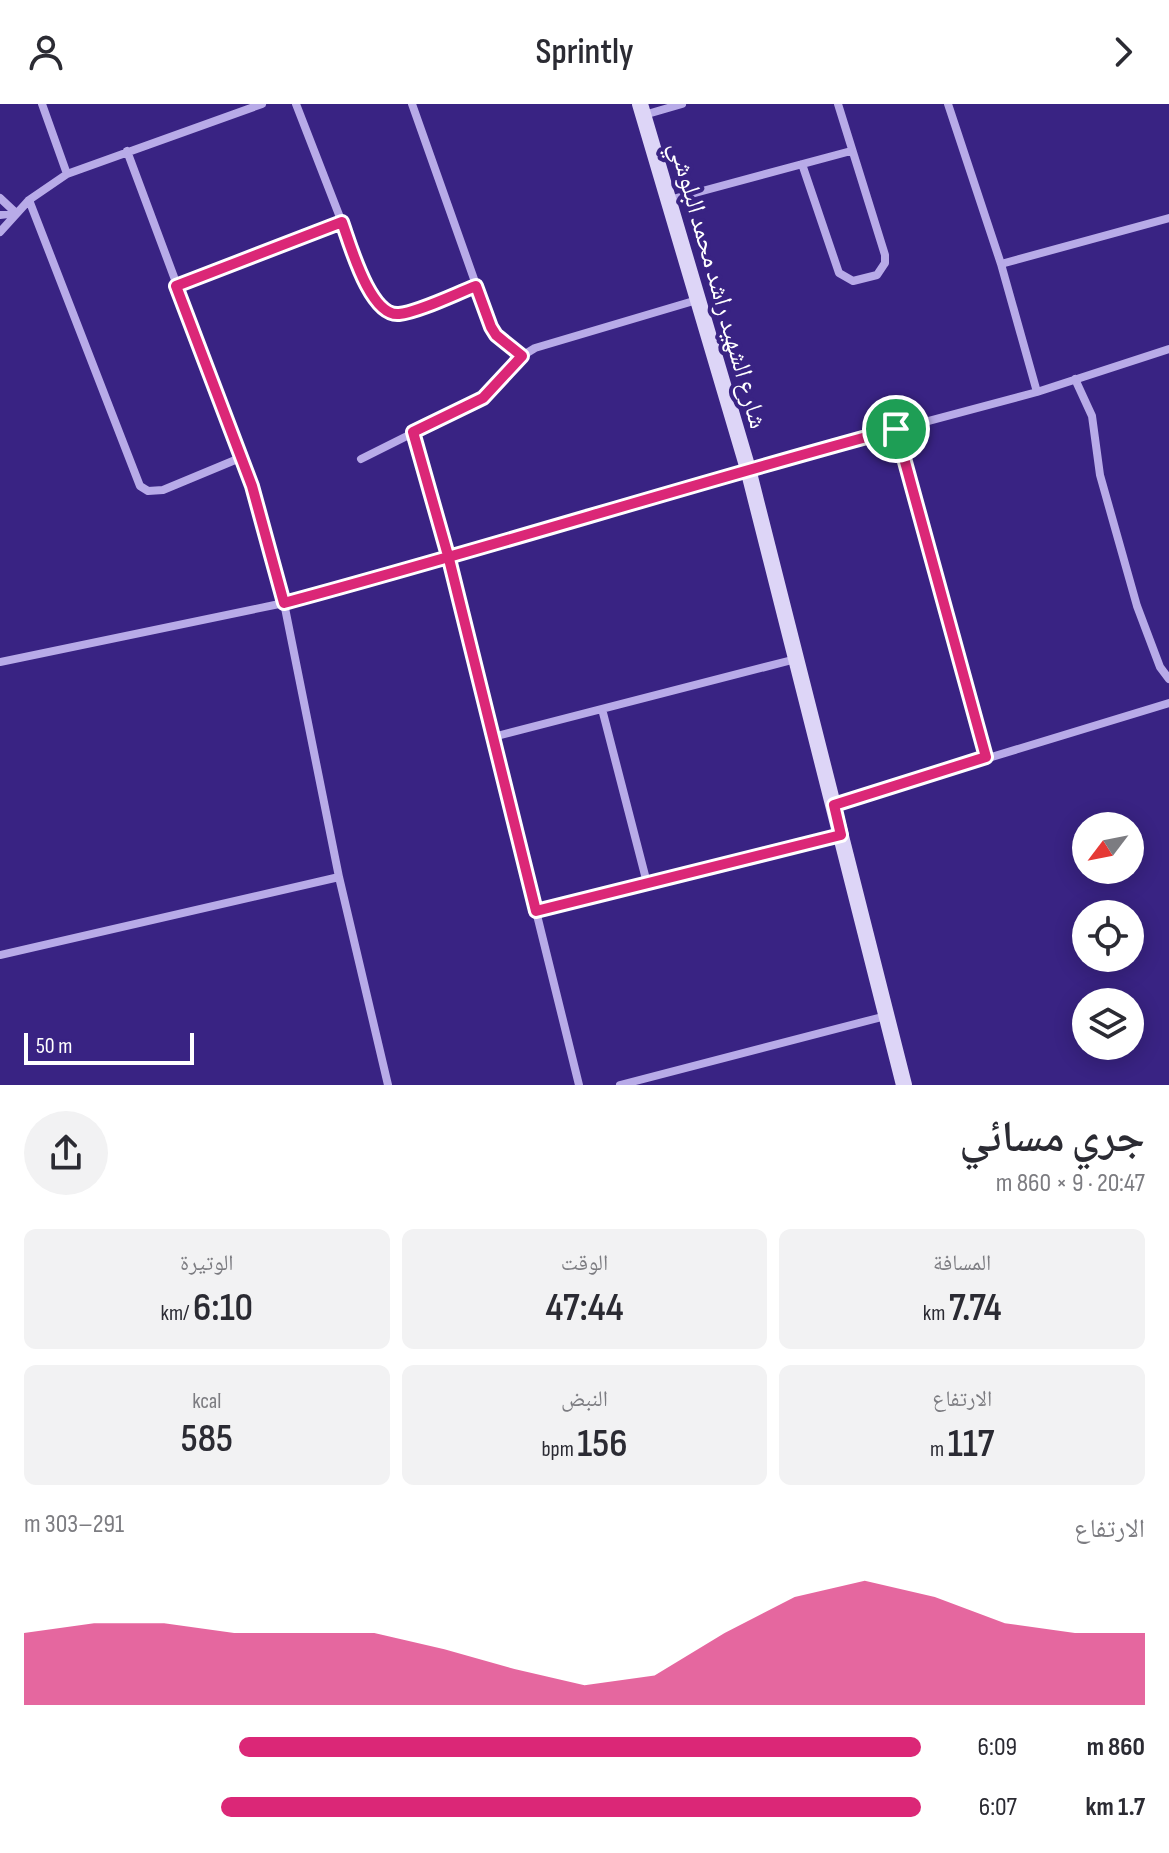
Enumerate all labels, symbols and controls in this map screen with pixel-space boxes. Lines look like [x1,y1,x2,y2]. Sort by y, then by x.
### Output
icon: person [24,30,68,74]
icon: forward [1101,30,1145,74]
text: Sprintly [535,31,634,74]
street label: شارع الشهيد راشد محمد البلوشي [658,138,773,434]
pin [862,395,930,463]
icon: arrive [874,407,918,451]
north arrow [1072,812,1144,884]
map controls [1072,812,1144,1060]
button: locate [1072,900,1144,972]
button: layers [1072,988,1144,1060]
scale bar [24,1029,194,1065]
text: 50 m [36,1033,72,1060]
button: share [24,1111,108,1195]
text: جري مسائي [959,1111,1145,1164]
text: 20:47 · 9 × 860 m [996,1168,1145,1199]
text: الوتيرة [180,1250,234,1277]
text: الوقت [561,1250,608,1277]
text: المسافة [933,1250,991,1277]
text: 6:10 [193,1284,253,1332]
text: 47:44 [545,1284,624,1332]
text: 7.74 [949,1284,1002,1332]
text: /km [161,1300,193,1327]
text: km [923,1300,949,1327]
text: النبض [561,1386,608,1413]
text: الارتفاع [932,1386,992,1413]
text: kcal [192,1388,221,1415]
text: 585 [181,1415,233,1463]
text: 156 [577,1420,628,1468]
text: 117 [948,1420,994,1468]
text: bpm [541,1436,577,1463]
text: m [930,1436,948,1463]
text: 291–303 m [24,1509,124,1540]
text: الارتفاع [1074,1514,1145,1545]
text: 6:09 [978,1732,1017,1763]
text: 860 m [1087,1732,1145,1763]
text: 6:07 [979,1792,1017,1823]
text: 1.7 km [1086,1792,1145,1823]

